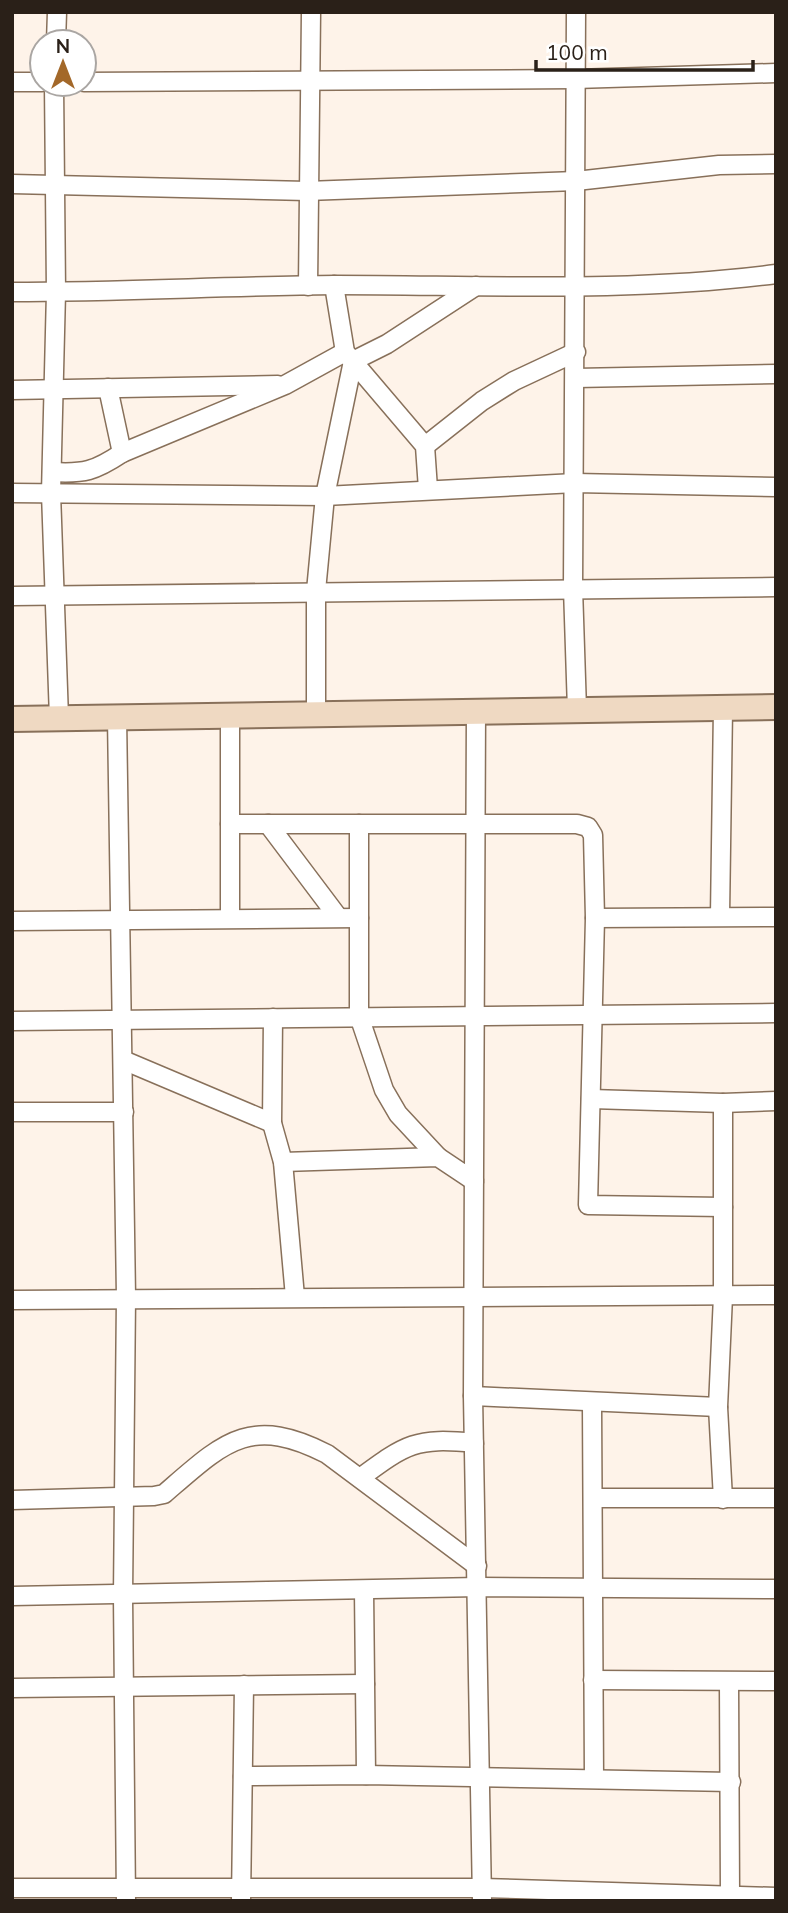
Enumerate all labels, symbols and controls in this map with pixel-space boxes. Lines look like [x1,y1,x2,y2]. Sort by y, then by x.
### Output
north arrow [28,28,98,98]
scale bar [536,28,753,72]
text: N [56,34,70,58]
text: 100 m [546,39,608,65]

